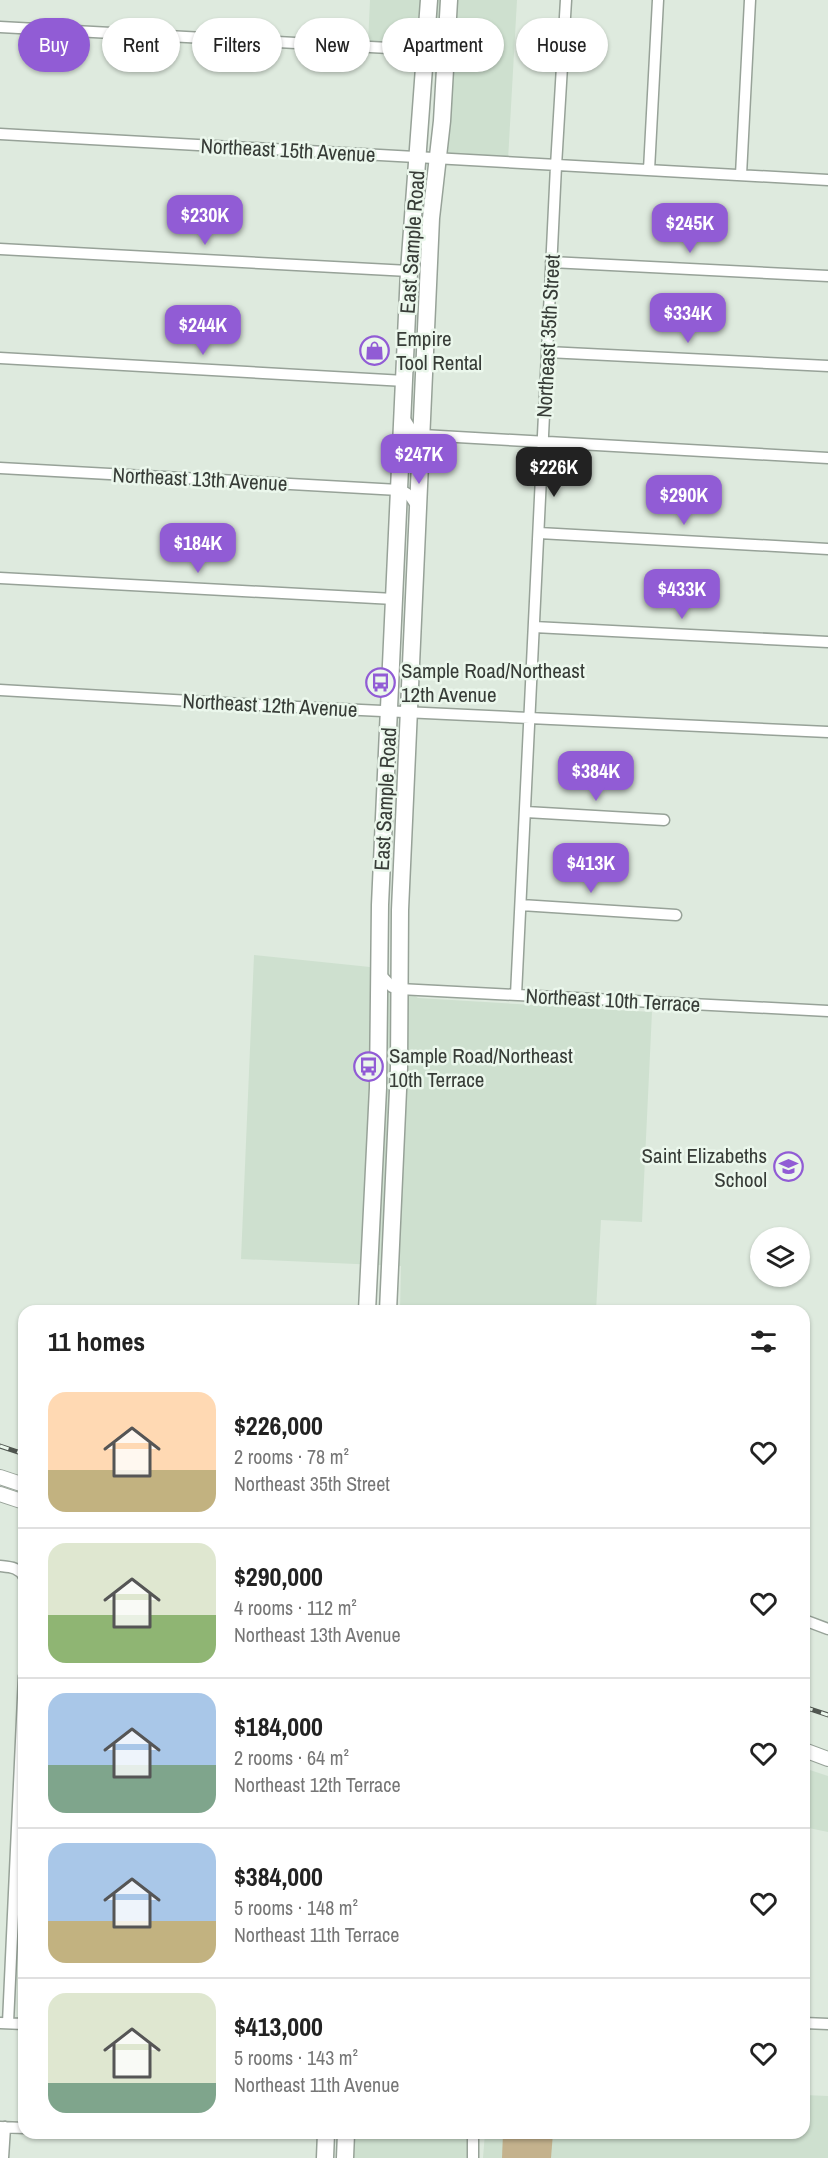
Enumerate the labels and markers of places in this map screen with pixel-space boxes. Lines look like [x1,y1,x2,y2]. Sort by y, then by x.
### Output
pin: $230K [163,195,247,246]
pin: $245K [648,203,732,254]
pin: $334K [646,293,730,344]
pin: $244K [161,305,245,356]
place label: Empire Tool Rental [396,324,482,377]
shop icon: Empire Tool Rental [359,334,391,366]
pin: $247K [377,434,461,485]
pin: $226K [512,447,596,498]
pin: $290K [642,475,726,526]
pin: $184K [156,523,240,574]
pin: $433K [640,569,724,620]
place label: Sample Road/Northeast 12th Avenue [401,656,585,709]
bus stop icon: Sample Road/Northeast 12th Avenue [364,666,396,698]
pin: $384K [554,751,638,802]
pin: $413K [549,843,633,894]
place label: Sample Road/Northeast 10th Terrace [389,1041,573,1094]
bus stop icon: Sample Road/Northeast 10th Terrace [352,1051,384,1083]
place label: Saint Elizabeths School [642,1141,767,1194]
school or university icon: Saint Elizabeths School [772,1151,804,1183]

